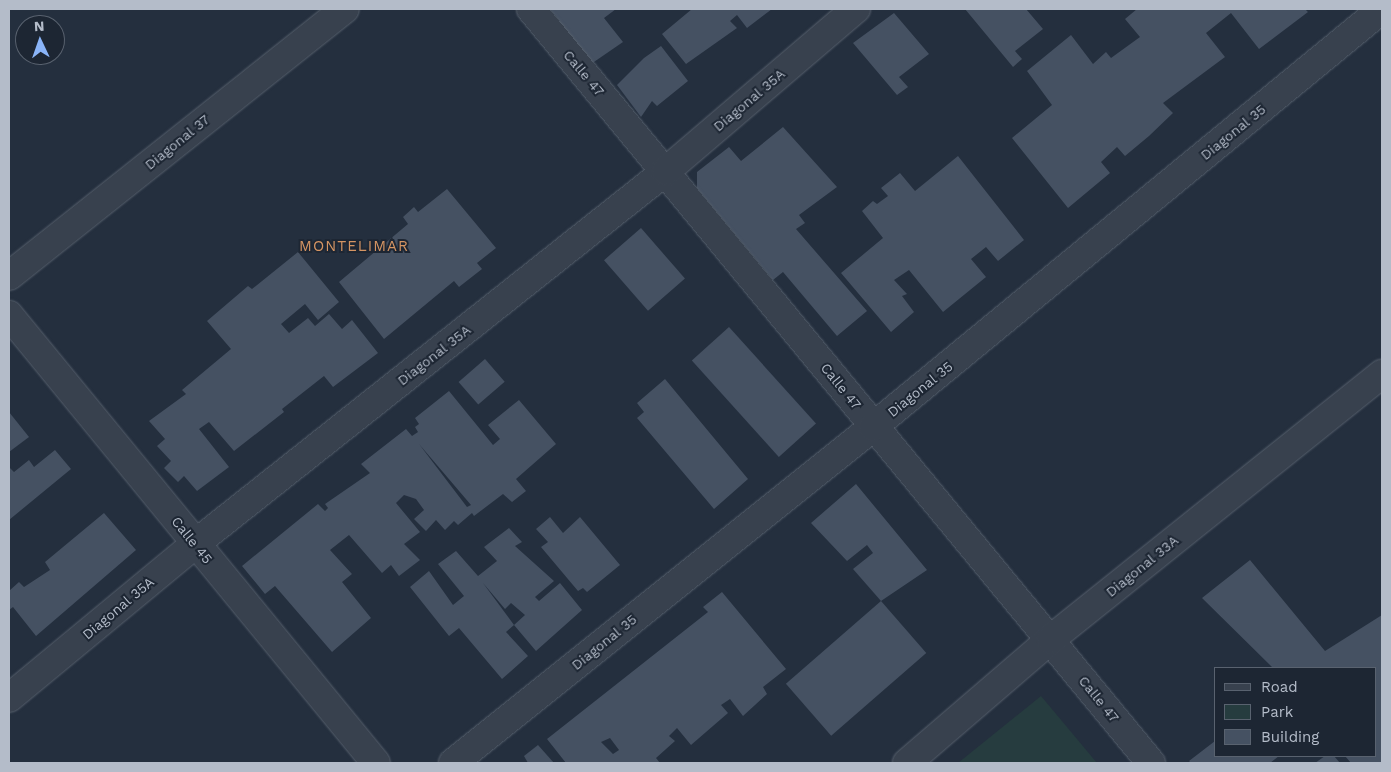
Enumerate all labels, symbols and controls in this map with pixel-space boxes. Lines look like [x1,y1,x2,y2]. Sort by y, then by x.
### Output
north arrow [15,15,65,65]
text: N [34,18,45,34]
street label: Calle 47 [560,47,608,99]
street label: Diagonal 35A [710,65,788,135]
street label: Diagonal 35 [1197,100,1269,164]
street label: Diagonal 37 [141,111,213,173]
district label: MONTELIMAR [298,238,410,256]
street label: Diagonal 35A [394,321,474,389]
street label: Diagonal 35 [884,357,956,421]
street label: Calle 47 [817,359,865,413]
street label: Calle 45 [168,513,216,567]
street label: Diagonal 33A [1102,532,1182,600]
street label: Diagonal 35A [79,573,157,643]
street label: Diagonal 35 [568,610,640,674]
legend [1214,667,1376,757]
street label: Calle 47 [1075,672,1123,726]
text: Road [1261,678,1298,696]
text: Park [1261,703,1293,721]
text: Building [1261,728,1319,746]

